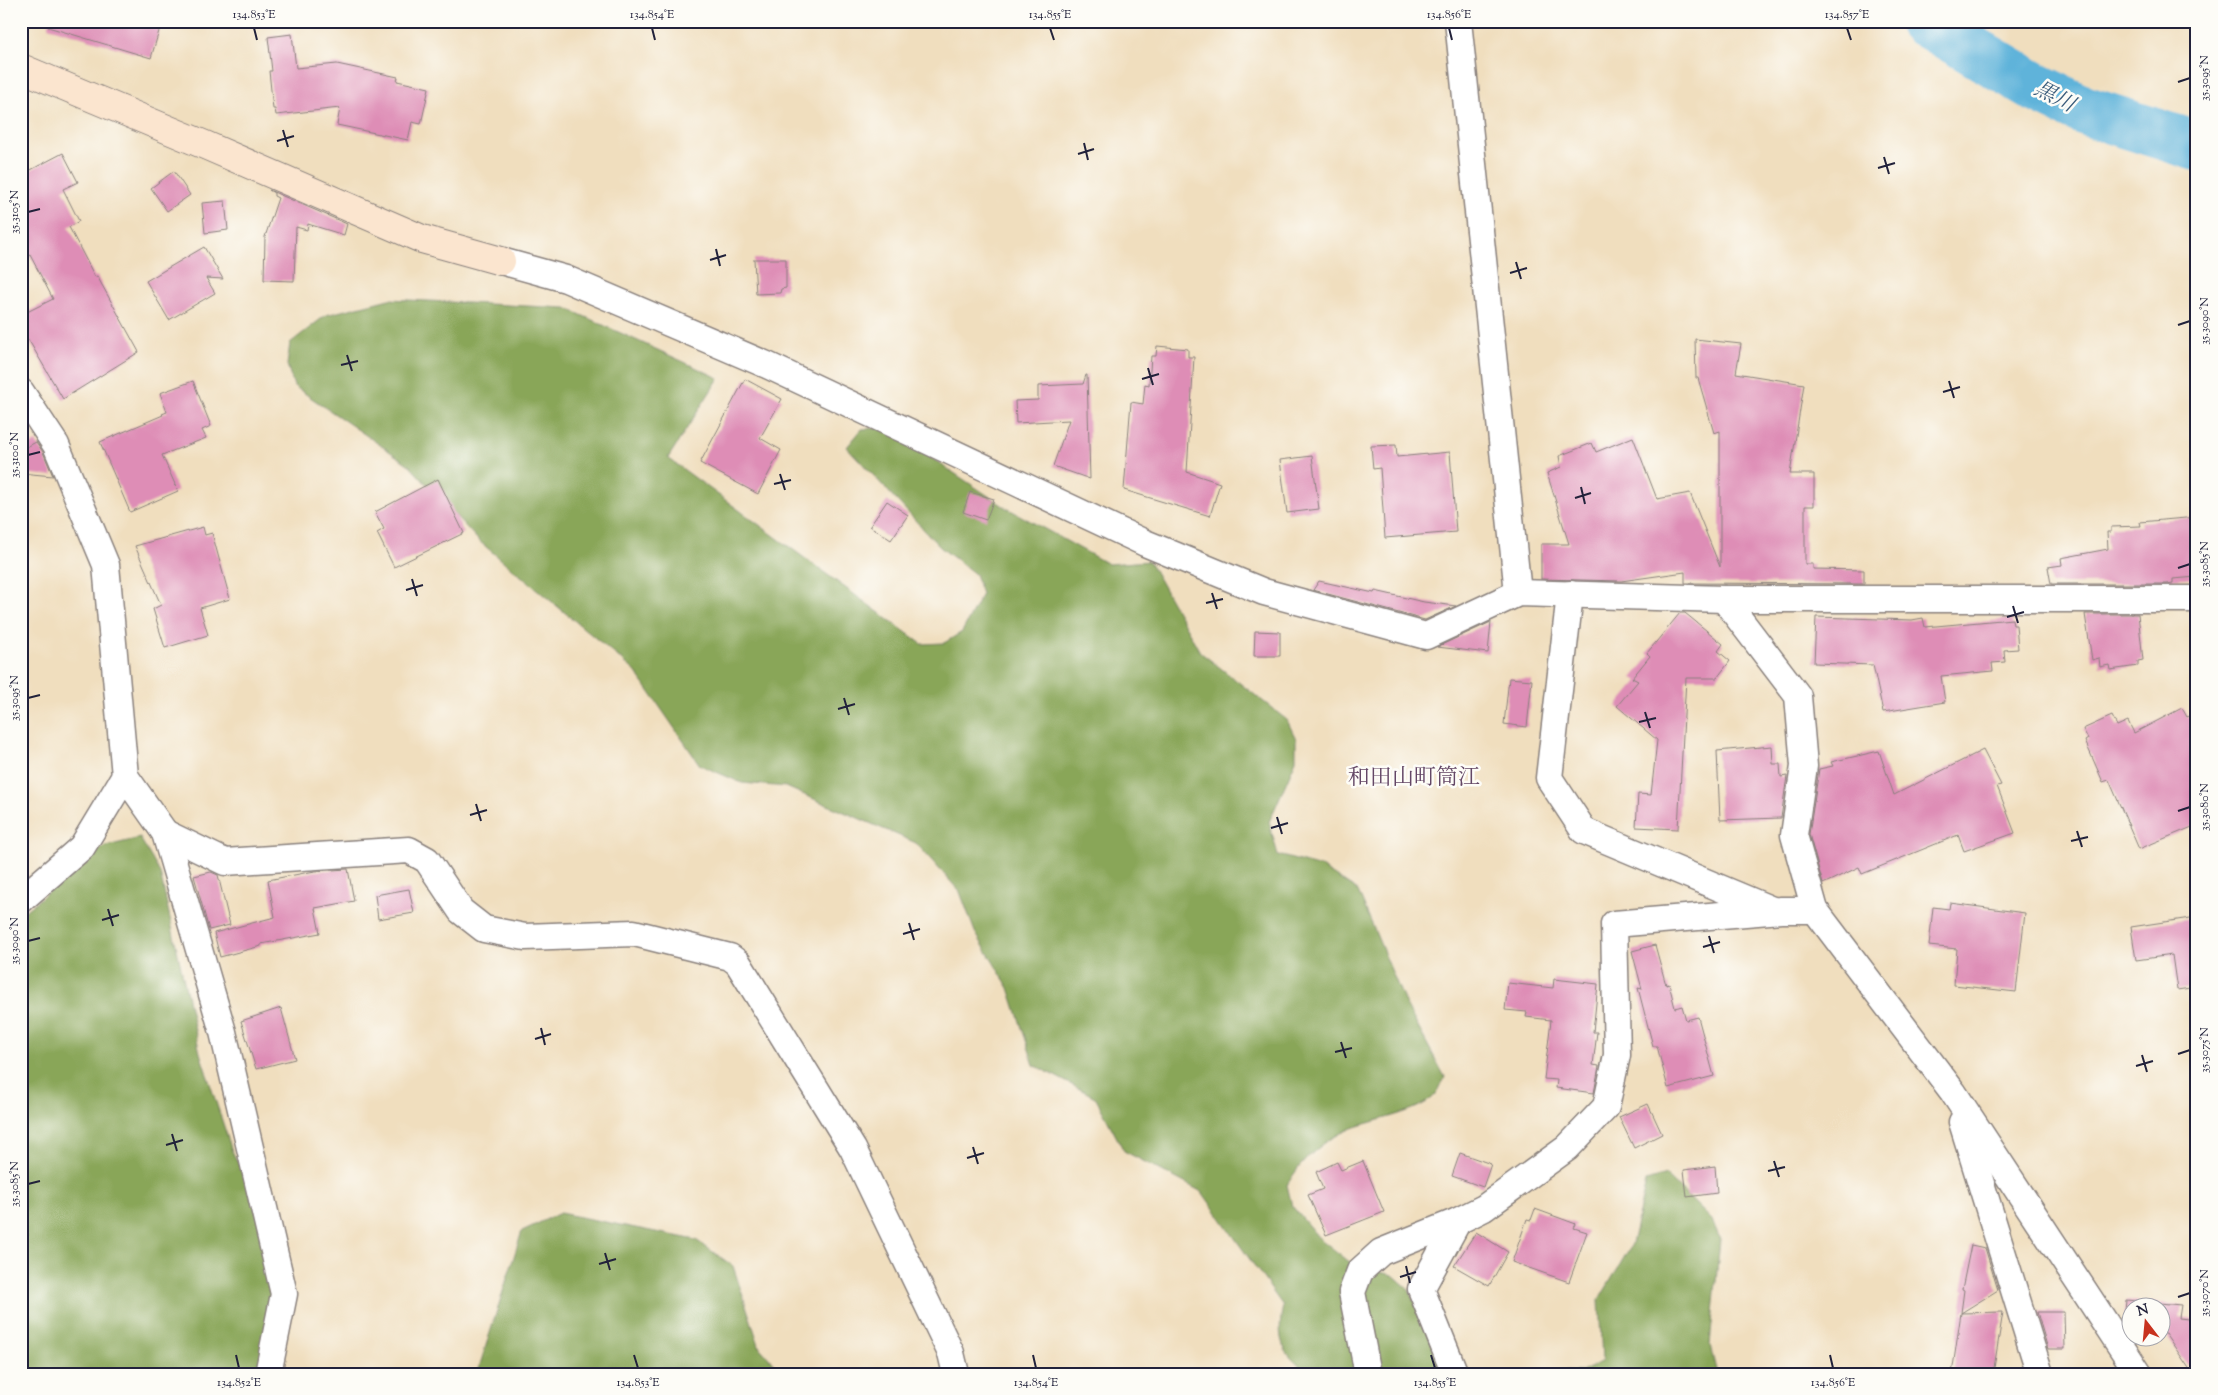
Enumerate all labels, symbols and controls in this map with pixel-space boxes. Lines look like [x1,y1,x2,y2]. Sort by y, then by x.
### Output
text: 134.853°E [232,6,276,24]
text: 134.854°E [630,6,675,24]
text: 134.855°E [1029,6,1072,24]
text: 134.856°E [1427,6,1472,24]
text: 134.857°E [1825,6,1870,24]
text: 35.3095°N [2196,55,2214,101]
water label: 黒川 [2029,75,2081,122]
text: 35.3105°N [6,190,24,234]
text: 35.3090°N [2196,297,2214,345]
text: 35.3100°N [6,432,24,478]
text: 35.3085°N [2196,541,2214,587]
text: 35.3095°N [6,675,24,721]
district label: 和田山町筒江 [1348,763,1480,795]
text: 35.3080°N [2196,783,2214,831]
text: 35.3090°N [6,917,24,965]
text: 35.3075°N [2196,1027,2214,1073]
text: 35.3085°N [6,1161,24,1207]
text: 35.3070°N [2196,1269,2214,1317]
north arrow [2120,1298,2170,1348]
text: N [2135,1300,2151,1323]
text: 134.852°E [217,1374,262,1392]
text: 134.853°E [616,1374,660,1392]
text: 134.854°E [1014,1374,1059,1392]
text: 134.855°E [1414,1374,1457,1392]
text: 134.856°E [1811,1374,1856,1392]

